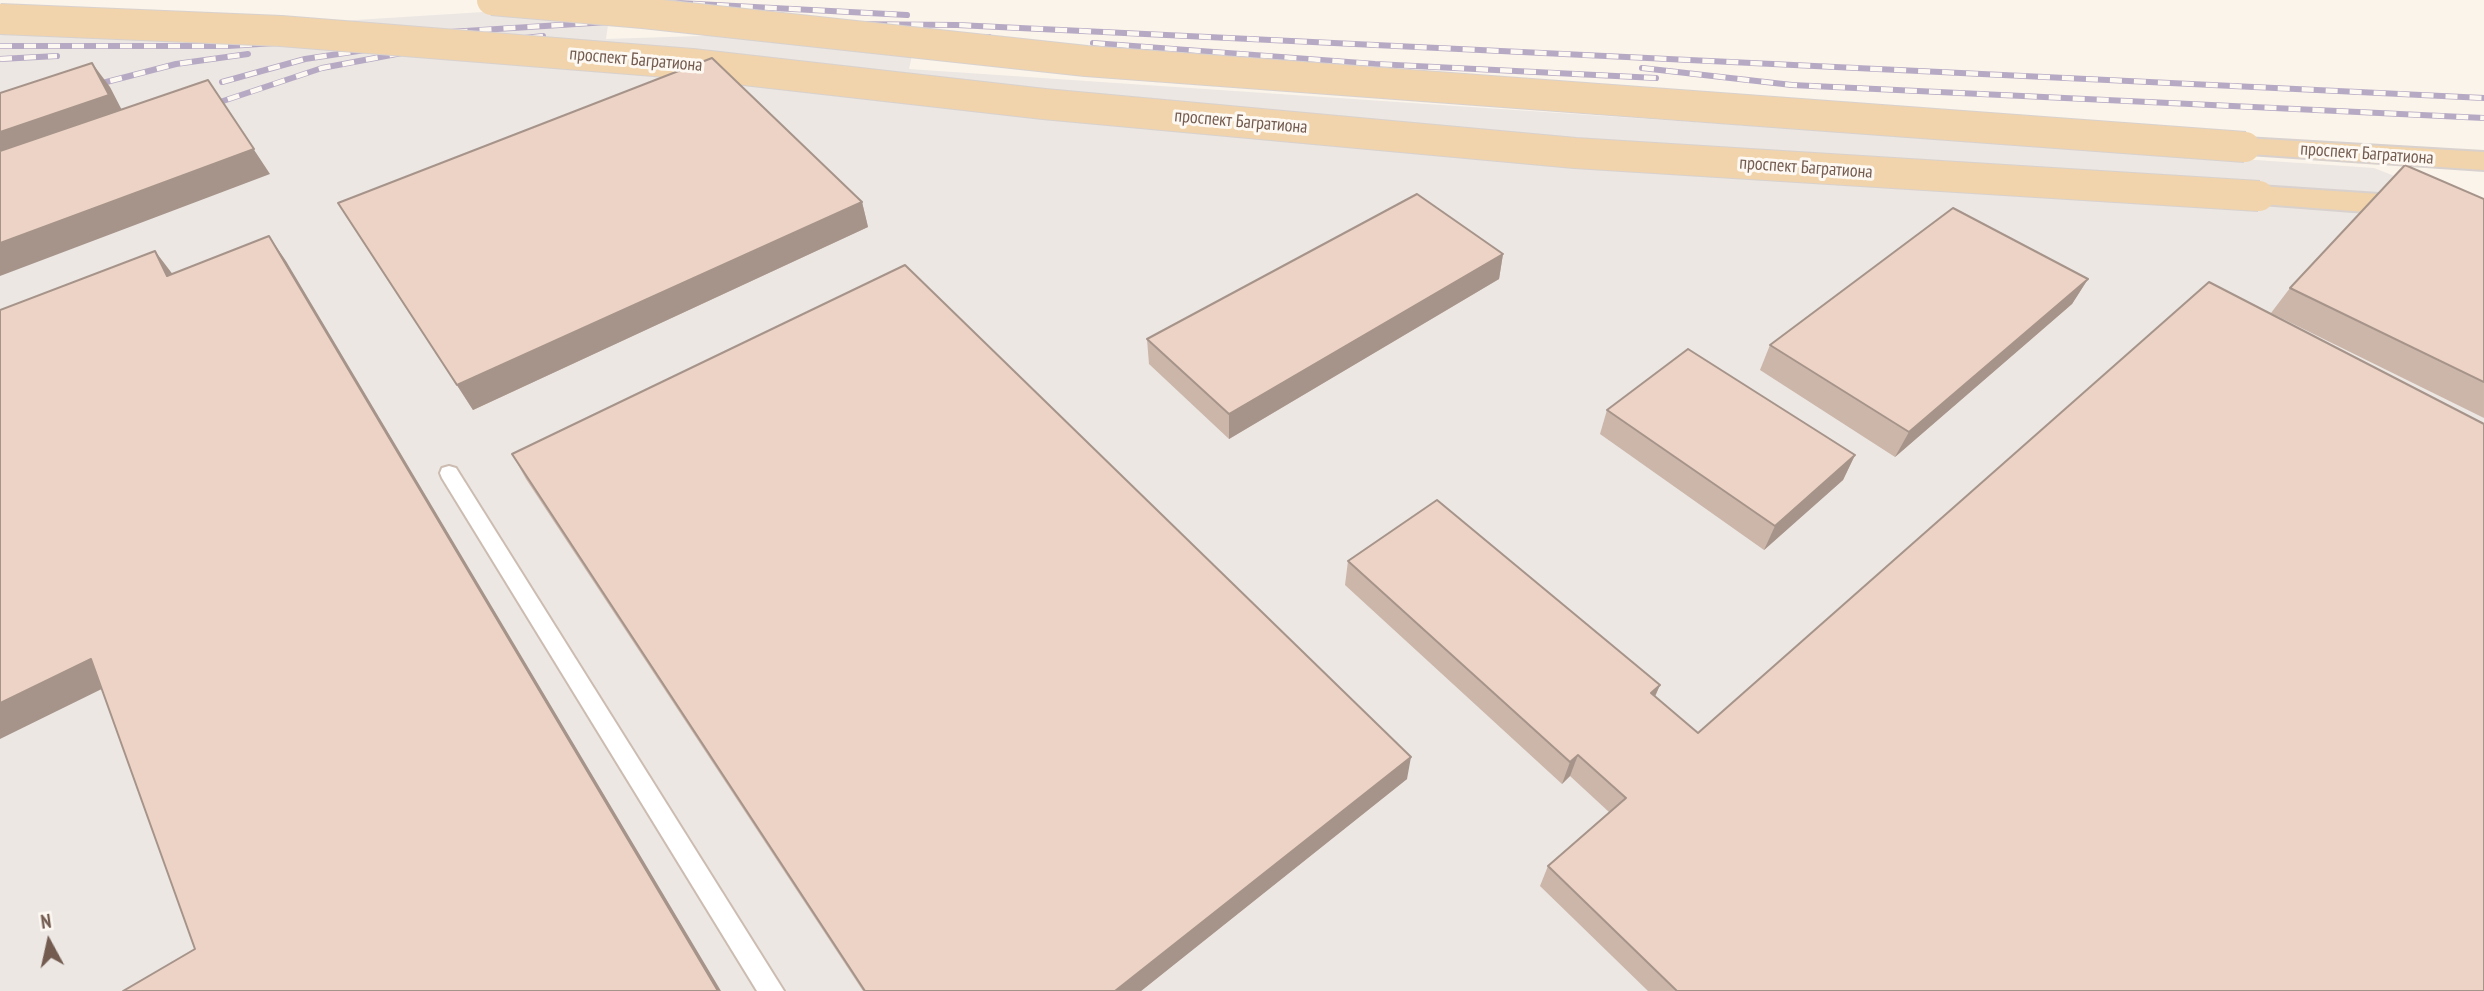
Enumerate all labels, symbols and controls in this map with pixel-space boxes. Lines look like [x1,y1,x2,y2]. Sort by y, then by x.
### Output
street label: проспект Багратиона [569,43,703,77]
street label: проспект Багратиона [1174,105,1308,139]
street label: проспект Багратиона [2300,139,2434,169]
street label: проспект Багратиона [1739,153,1873,183]
north arrow [14,907,84,977]
text: N [39,909,53,934]

